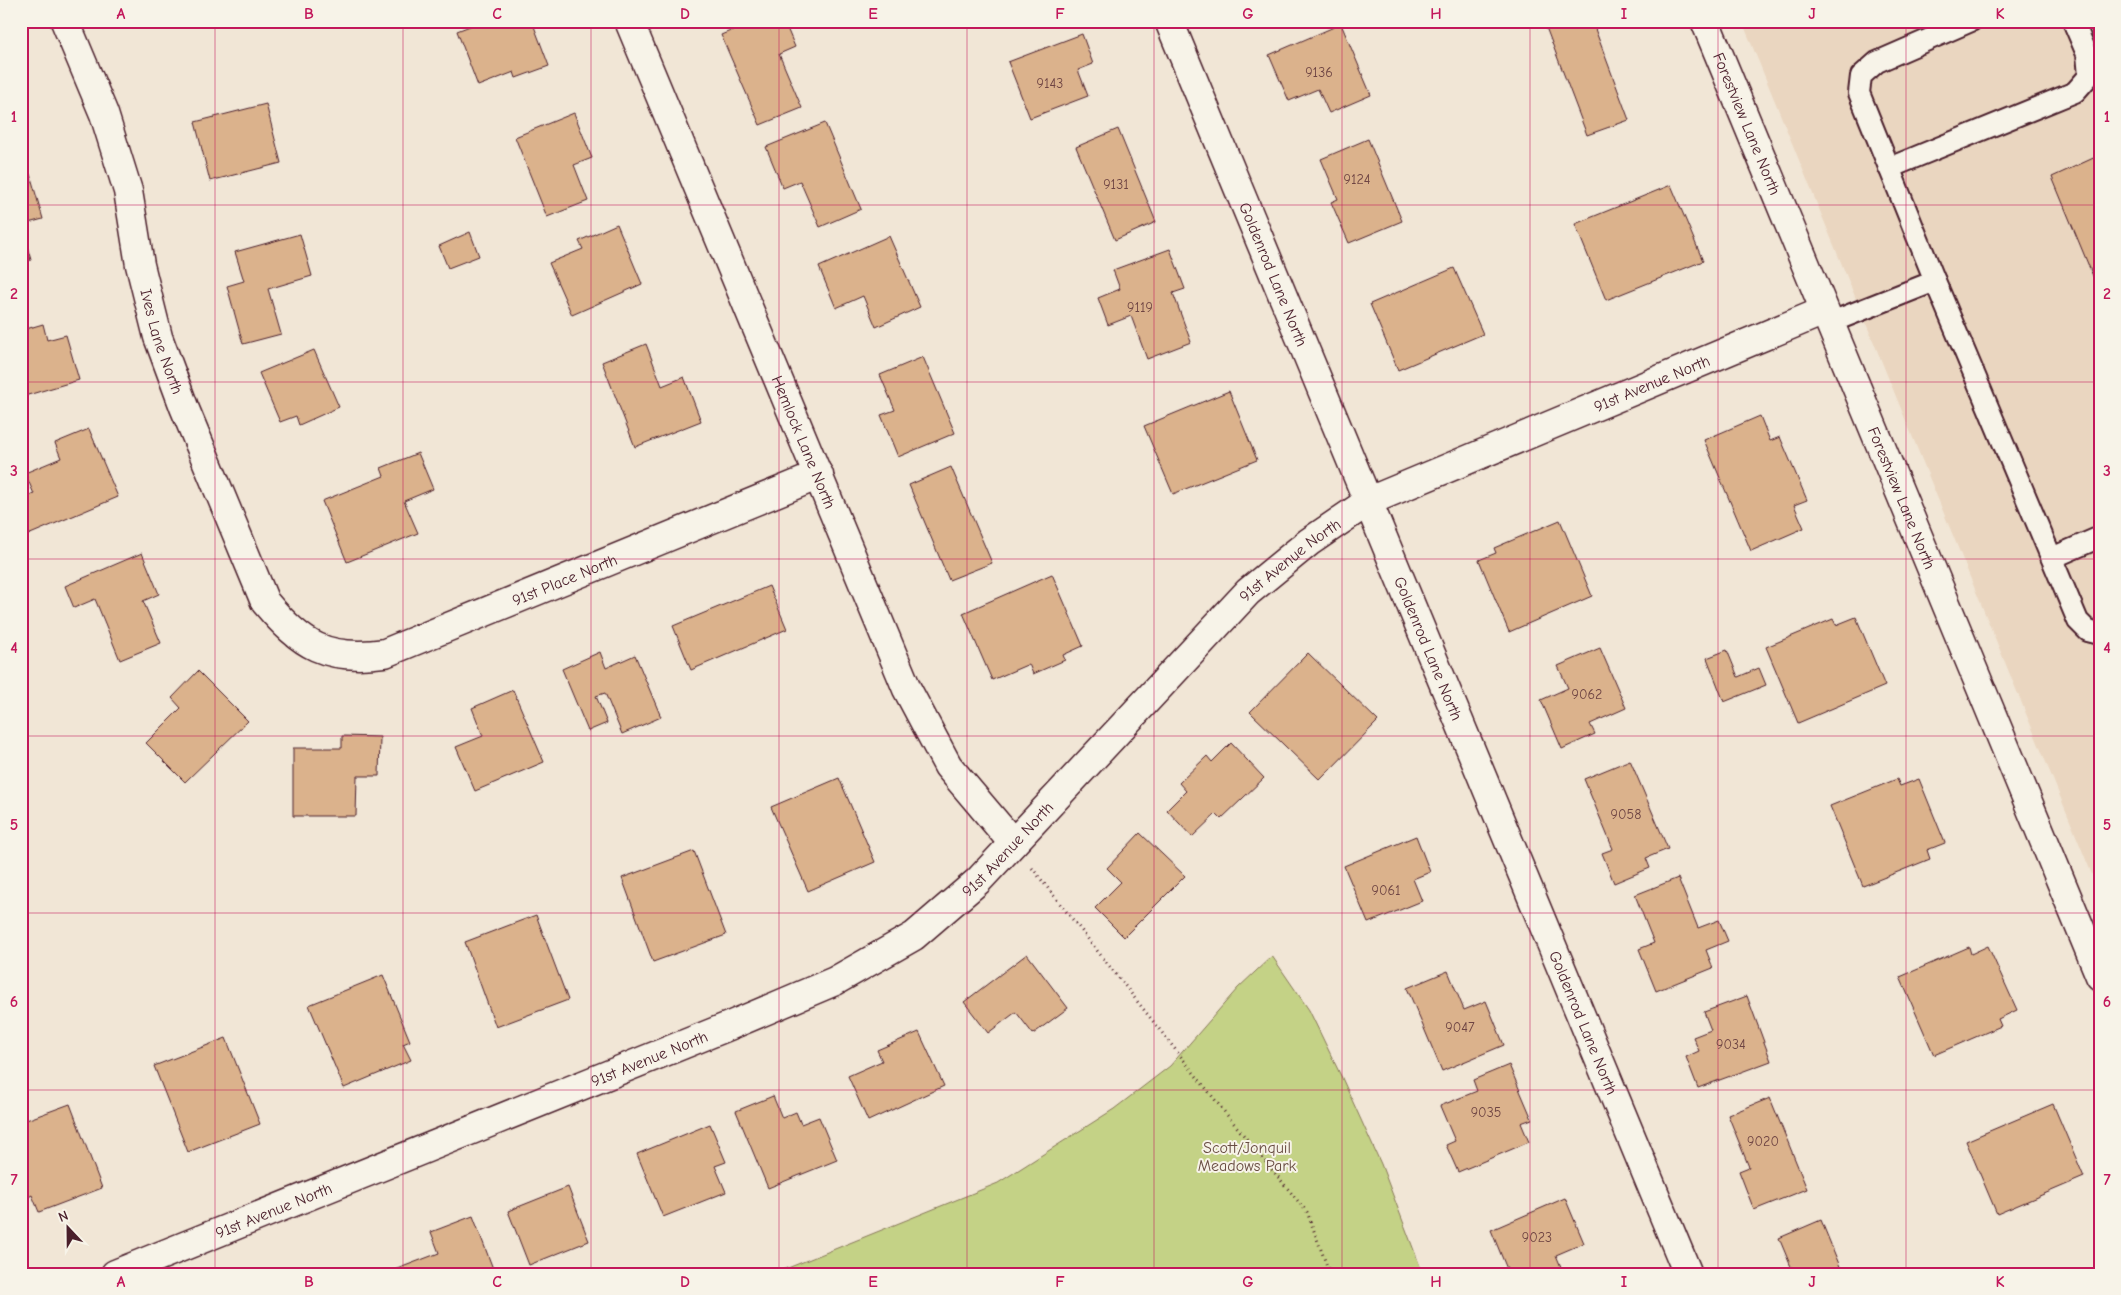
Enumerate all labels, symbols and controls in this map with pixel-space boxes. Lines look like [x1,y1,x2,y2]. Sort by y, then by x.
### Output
text: A [117,5,126,23]
text: B [304,5,314,23]
text: C [492,5,502,23]
text: D [680,5,690,23]
text: E [868,5,878,23]
text: F [1055,5,1065,23]
text: G [1242,5,1254,23]
text: H [1430,5,1442,23]
text: I [1621,5,1627,23]
text: J [1808,5,1816,23]
text: K [1995,5,2005,23]
street label: Forestview Lane North [1709,50,1784,198]
house number: 9136 [1305,64,1333,81]
house number: 9143 [1037,75,1063,92]
text: 1 [11,108,17,126]
text: 1 [2104,108,2110,126]
house number: 9124 [1343,171,1371,188]
house number: 9131 [1103,176,1129,193]
street label: Goldenrod Lane North [1235,200,1311,349]
text: 2 [10,285,18,303]
text: 2 [2103,285,2111,303]
street label: Ives Lane North [136,287,186,397]
house number: 9119 [1127,299,1153,316]
street label: 91st Avenue North [1591,352,1713,416]
street label: Hemlock Lane North [768,373,839,512]
street label: Forestview Lane North [1864,424,1939,572]
text: 3 [10,462,18,480]
text: 3 [2103,462,2111,480]
street label: 91st Avenue North [1236,515,1344,606]
street label: 91st Place North [510,551,620,610]
street label: Goldenrod Lane North [1390,574,1466,723]
text: 4 [10,639,18,657]
text: 4 [2103,639,2111,657]
house number: 9062 [1572,686,1602,703]
street label: 91st Avenue North [959,799,1057,901]
house number: 9058 [1611,806,1641,823]
text: 5 [10,816,18,834]
text: 5 [2103,816,2111,834]
house number: 9061 [1371,882,1401,899]
street label: Goldenrod Lane North [1545,948,1621,1097]
text: 6 [10,993,18,1011]
text: 6 [2103,993,2111,1011]
house number: 9047 [1445,1019,1475,1036]
street label: 91st Avenue North [589,1028,710,1091]
house number: 9034 [1716,1036,1746,1053]
house number: 9035 [1471,1104,1501,1121]
house number: 9020 [1747,1133,1779,1150]
park label: Scott/Jonquil Meadows Park [1198,1139,1297,1175]
text: 7 [10,1171,18,1189]
text: 7 [2103,1171,2111,1189]
street label: 91st Avenue North [213,1179,335,1242]
north arrow [42,1202,92,1252]
text: N [56,1207,71,1226]
house number: 9023 [1522,1229,1552,1246]
text: A [117,1273,126,1291]
text: B [304,1273,314,1291]
text: C [492,1273,502,1291]
text: D [680,1273,690,1291]
text: E [868,1273,878,1291]
text: F [1055,1273,1065,1291]
text: G [1242,1273,1254,1291]
text: H [1430,1273,1442,1291]
text: I [1621,1273,1627,1291]
text: J [1808,1273,1816,1291]
text: K [1995,1273,2005,1291]

